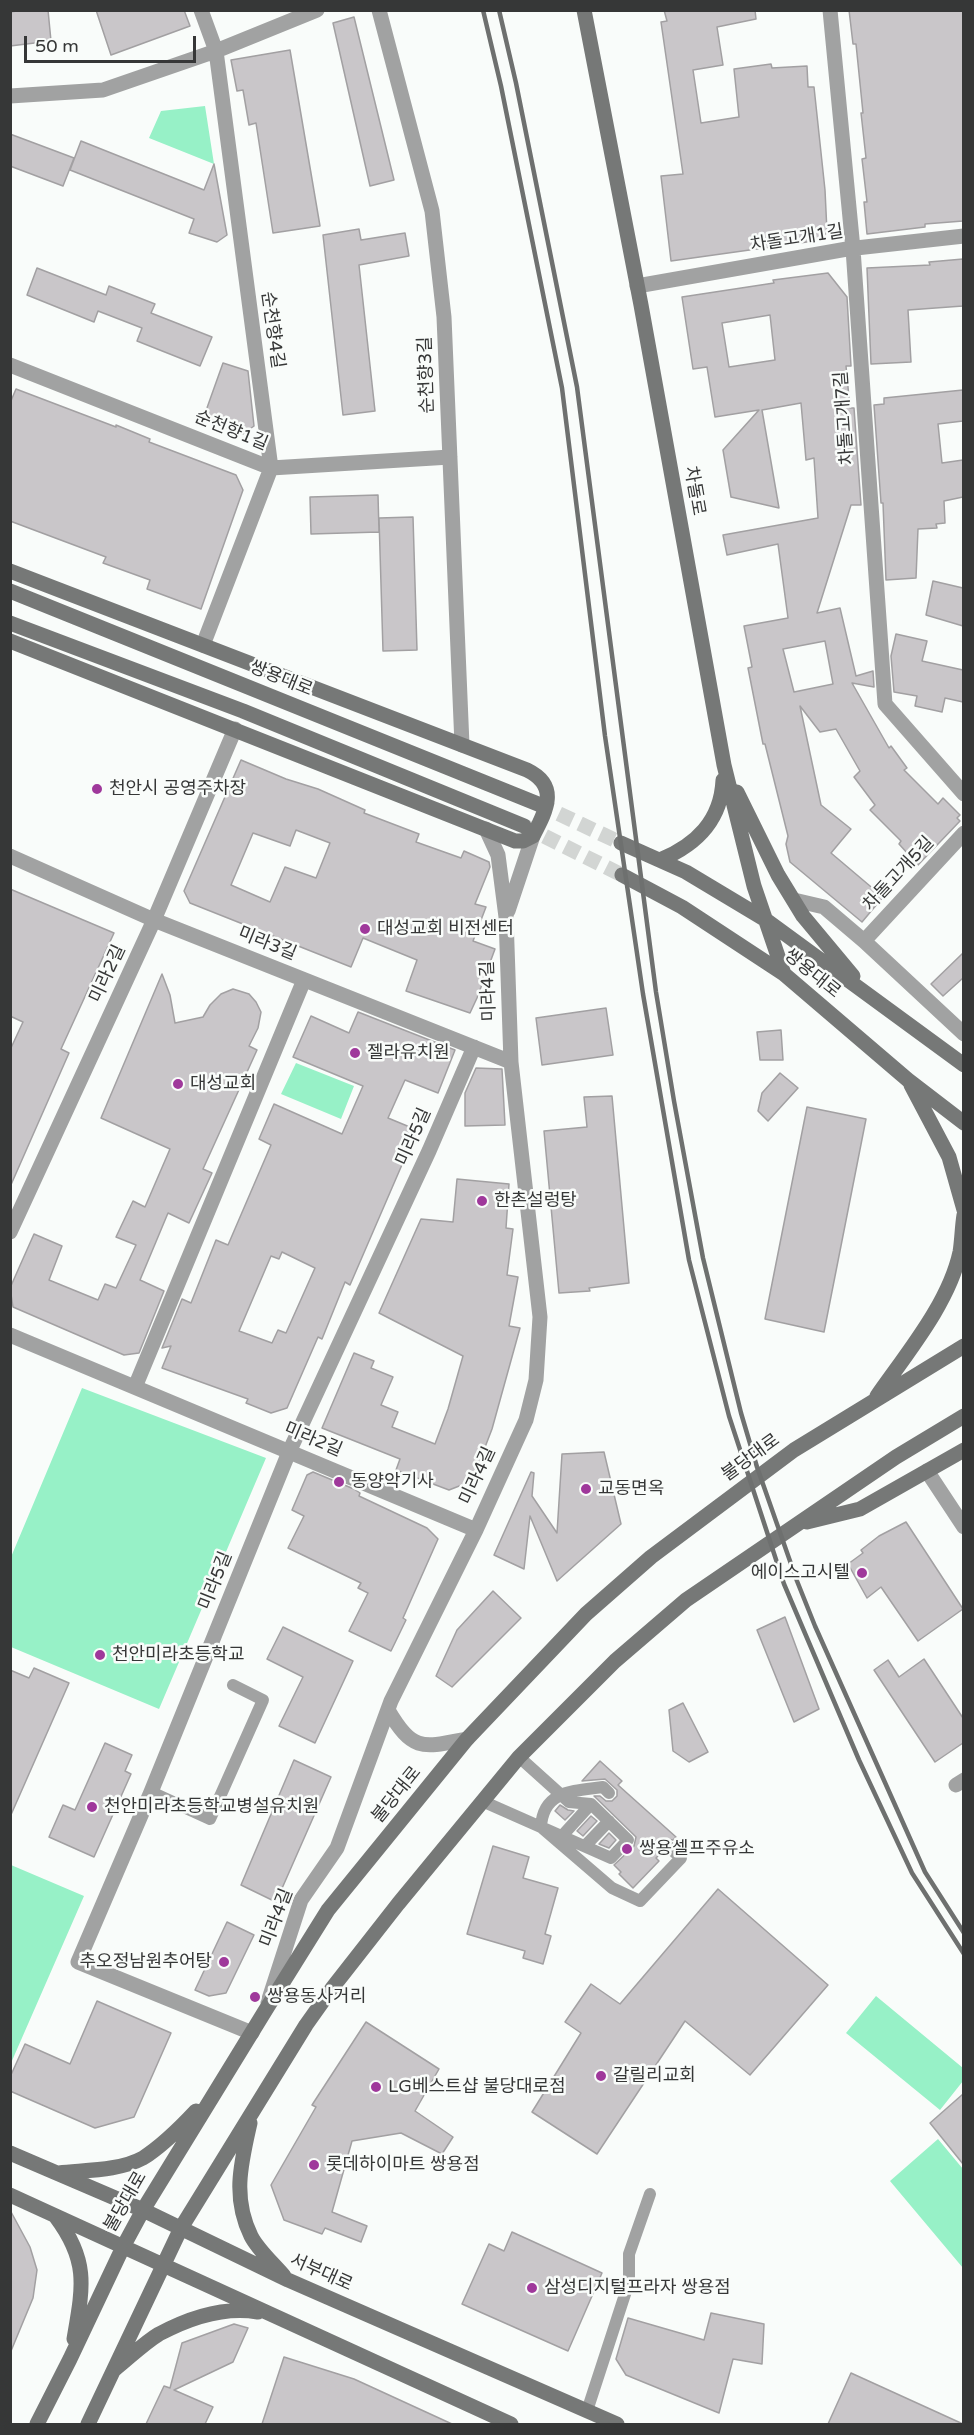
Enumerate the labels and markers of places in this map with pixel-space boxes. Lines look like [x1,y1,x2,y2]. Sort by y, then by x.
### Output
place label: 천안시 공영주차장 [109,778,246,800]
marker: 천안시 공영주차장 [90,782,104,796]
place label: 대성교회 비전센터 [377,918,514,940]
marker: 대성교회 비전센터 [358,922,372,936]
place label: 젤라유치원 [367,1042,450,1064]
marker: 젤라유치원 [348,1046,362,1060]
place label: 대성교회 [190,1073,256,1095]
marker: 대성교회 [171,1077,185,1091]
place label: 한촌설렁탕 [494,1190,577,1212]
marker: 한촌설렁탕 [475,1194,489,1208]
place label: 동양악기사 [351,1471,434,1493]
marker: 동양악기사 [332,1475,346,1489]
place label: 교동면옥 [598,1478,664,1500]
marker: 교동면옥 [579,1482,593,1496]
place label: 에이스고시텔 [751,1562,850,1584]
marker: 에이스고시텔 [855,1566,869,1580]
place label: 천안미라초등학교 [112,1644,244,1666]
marker: 천안미라초등학교 [93,1648,107,1662]
place label: 천안미라초등학교병설유치원 [104,1796,319,1818]
marker: 천안미라초등학교병설유치원 [85,1800,99,1814]
place label: 쌍용셀프주유소 [639,1838,755,1860]
marker: 쌍용셀프주유소 [620,1842,634,1856]
place label: 추오정남원추어탕 [80,1951,212,1973]
marker: 추오정남원추어탕 [217,1955,231,1969]
place label: 쌍용동사거리 [267,1986,366,2008]
marker: 쌍용동사거리 [248,1990,262,2004]
place label: 갈릴리교회 [613,2065,696,2087]
marker: 갈릴리교회 [594,2069,608,2083]
place label: LG베스트샵 불당대로점 [388,2076,566,2098]
marker: LG베스트샵 불당대로점 [369,2080,383,2094]
place label: 롯데하이마트 쌍용점 [326,2154,480,2176]
marker: 롯데하이마트 쌍용점 [307,2158,321,2172]
place label: 삼성디지털프라자 쌍용점 [544,2277,731,2299]
marker: 삼성디지털프라자 쌍용점 [525,2281,539,2295]

